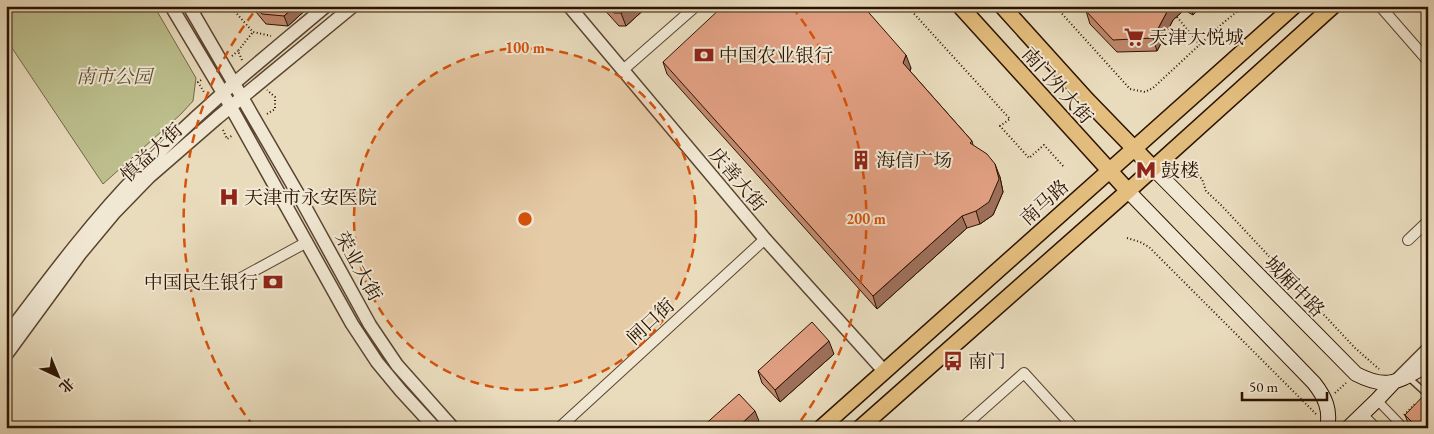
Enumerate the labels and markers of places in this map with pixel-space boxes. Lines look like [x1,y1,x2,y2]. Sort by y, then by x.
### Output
place label: 天津大悦城 [1149,25,1244,50]
supermarket icon: 天津大悦城 [1123,26,1145,48]
place label: 中国农业银行 [719,43,833,68]
bank icon: 中国农业银行 [693,44,715,66]
place label: 海信广场 [876,148,952,173]
building icon: 海信广场 [850,149,872,171]
place label: 鼓楼 [1161,158,1199,183]
metro station icon: 鼓楼 [1135,159,1157,181]
place label: 天津市永安医院 [244,185,377,210]
hospital icon: 天津市永安医院 [218,186,240,208]
centre of rings [516,210,534,228]
place label: 中国民生银行 [144,270,258,295]
bank icon: 中国民生银行 [262,271,284,293]
place label: 南门 [968,349,1006,374]
bus stop icon: 南门 [942,350,964,372]

